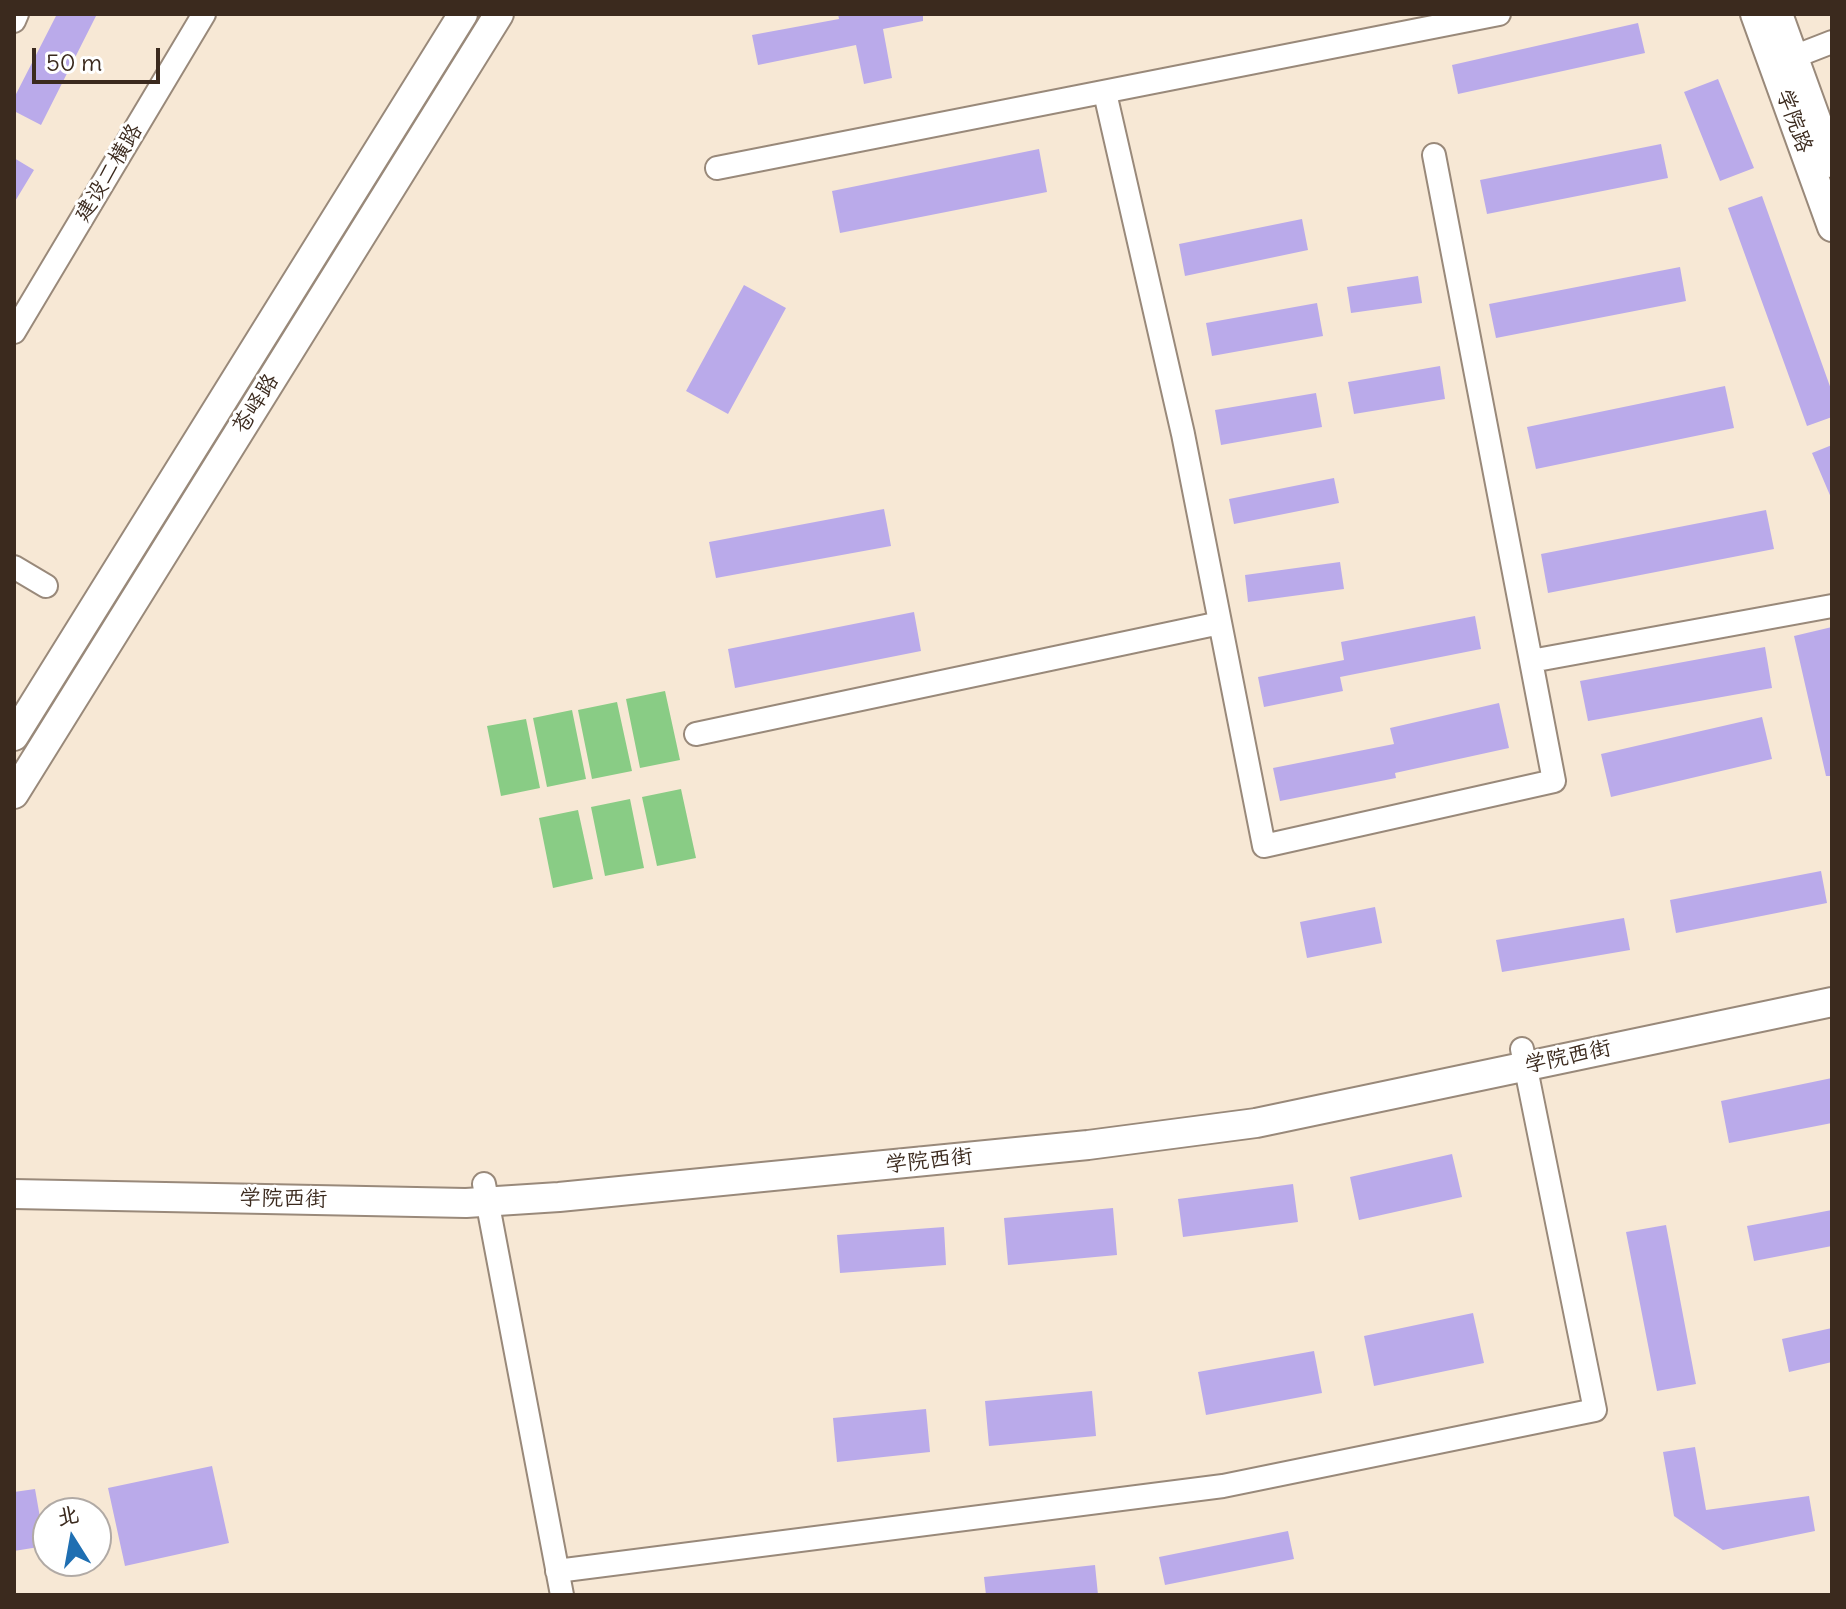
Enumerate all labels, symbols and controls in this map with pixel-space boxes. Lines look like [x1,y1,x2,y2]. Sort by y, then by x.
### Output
scale bar [36,32,164,82]
text: 50 m [46,47,102,77]
street label: 学院路 [1770,85,1818,157]
street label: 建设二横路 [69,119,149,227]
street label: 苍峄路 [227,369,285,439]
street label: 学院西街 [1522,1035,1614,1079]
street label: 学院西街 [884,1143,974,1179]
street label: 学院西街 [239,1185,327,1213]
north arrow [32,1497,112,1577]
text: 北 [54,1500,81,1531]

